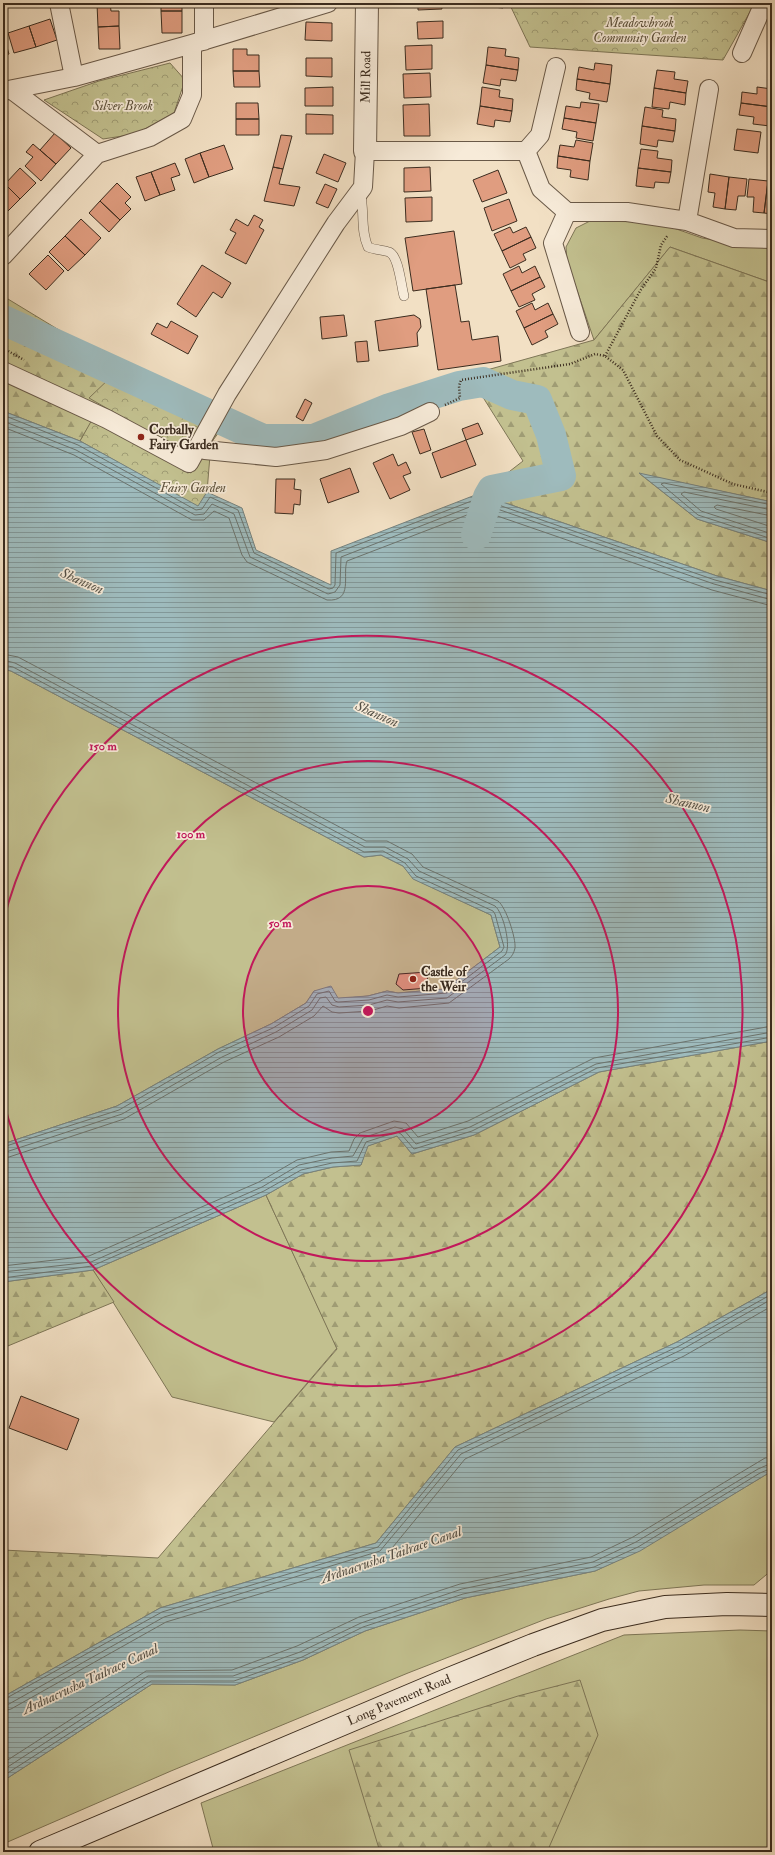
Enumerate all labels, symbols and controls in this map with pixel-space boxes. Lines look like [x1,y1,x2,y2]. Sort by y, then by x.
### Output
park label: Meadowbrook Community Garden [593,15,687,46]
street label: Mill Road [358,50,374,103]
park label: Silver Brook [92,98,153,114]
place label: Corbally Fairy Garden [149,422,219,454]
marker: Corbally Fairy Garden [136,432,146,442]
park label: Fairy Garden [159,480,226,496]
water label: Shannon [57,564,106,598]
water label: Shannon [352,697,401,731]
text: 150 m [89,739,117,754]
water label: Shannon [663,789,712,816]
text: 100 m [177,827,206,842]
text: 50 m [268,916,292,931]
place label: Castle of the Weir [421,964,469,995]
marker: Castle of the Weir [408,974,418,984]
centre of rings [361,1004,375,1018]
water label: Ardnacrusha Tailrace Canal [316,1522,465,1588]
water label: Ardnacrusha Tailrace Canal [18,1639,162,1719]
street label: Long Pavement Road [345,1671,454,1729]

